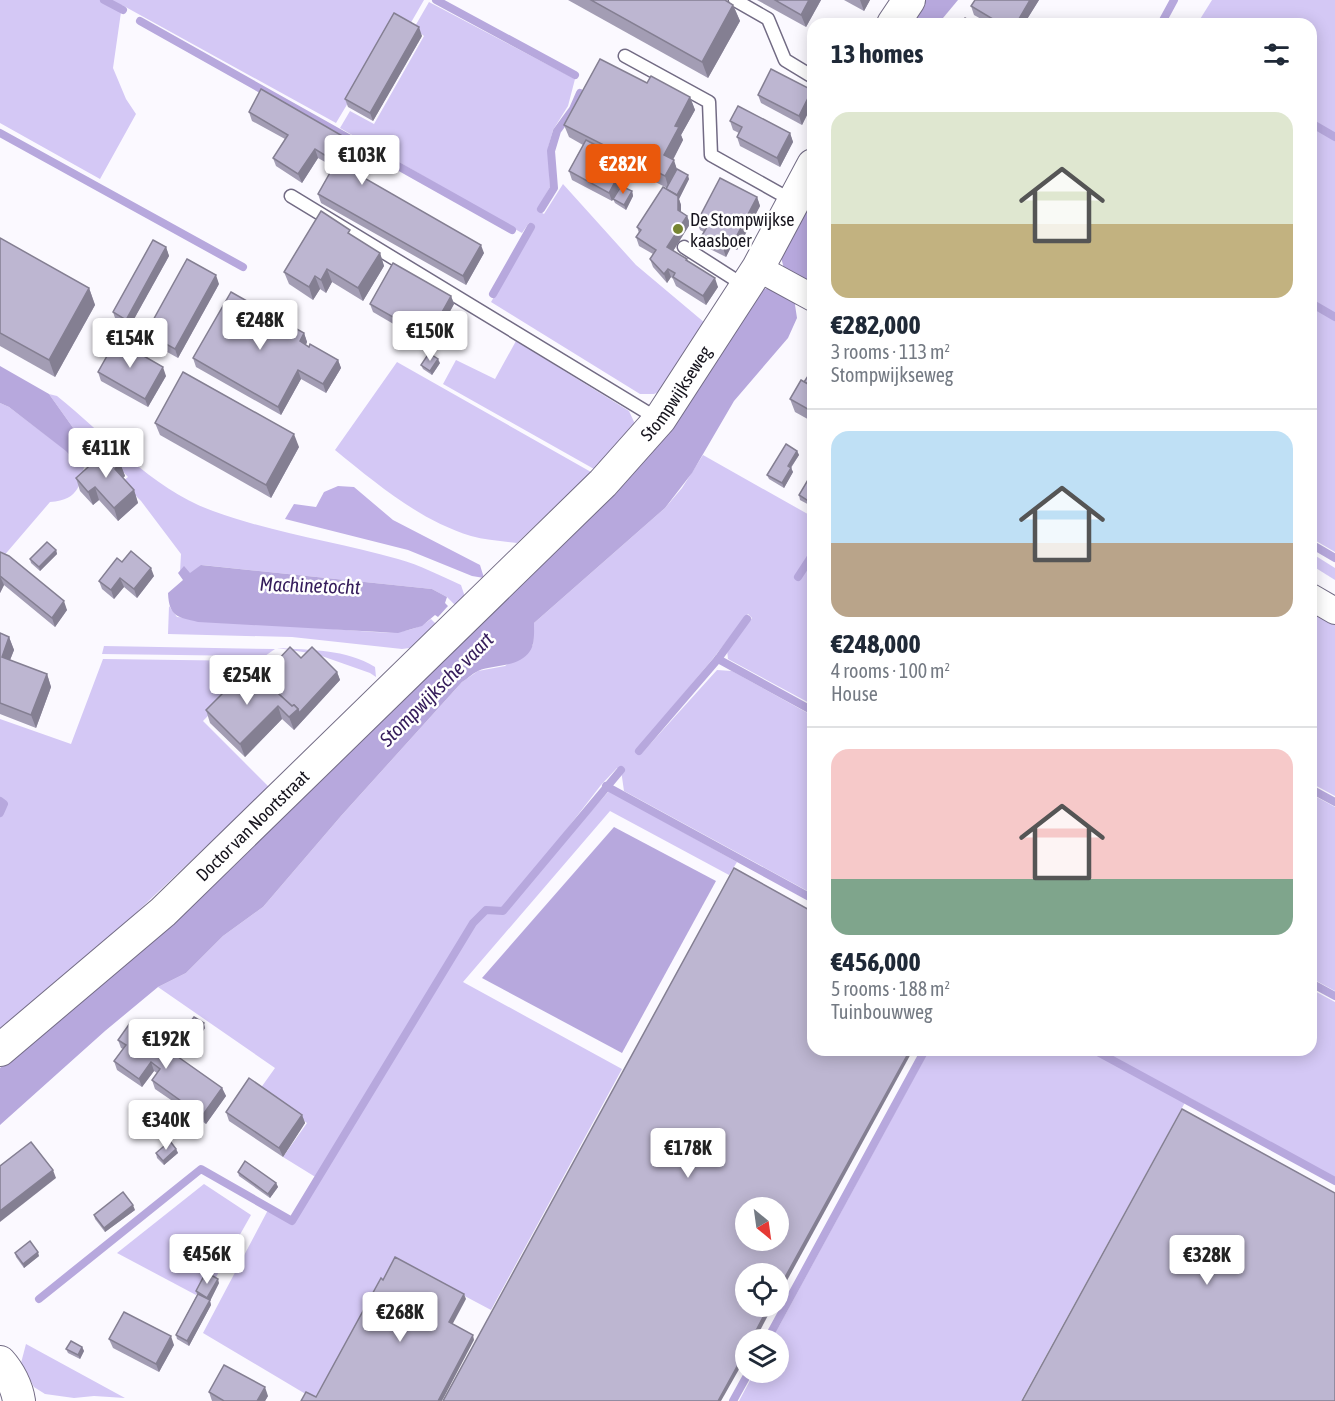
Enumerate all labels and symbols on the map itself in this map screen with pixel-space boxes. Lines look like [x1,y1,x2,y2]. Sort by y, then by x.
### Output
pin: €103K [320,135,404,186]
pin: €282K [581,144,665,195]
place label: De Stompwijkse kaasboer [690,209,795,251]
marker: De Stompwijkse kaasboer [671,222,685,236]
pin: €248K [218,300,302,351]
pin: €150K [388,311,472,362]
pin: €154K [88,318,172,369]
street label: Stompwijkseweg [636,342,715,445]
pin: €411K [64,428,148,479]
water label: Machinetocht [259,572,361,598]
water label: Stompwijksche vaart [374,627,498,751]
pin: €254K [205,655,289,706]
street label: Doctor van Noortstraat [191,765,313,885]
pin: €192K [124,1019,208,1070]
pin: €340K [124,1100,208,1151]
pin: €178K [646,1128,730,1179]
north arrow [735,1197,789,1251]
pin: €456K [165,1234,249,1285]
pin: €328K [1165,1235,1249,1286]
pin: €268K [358,1292,442,1343]

